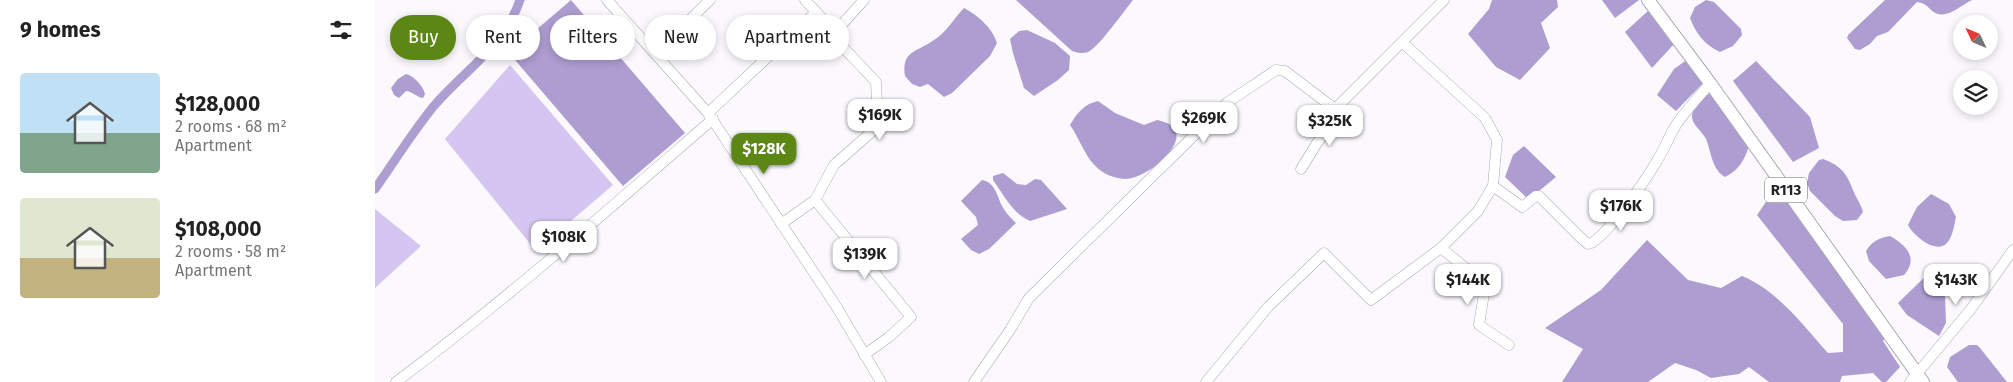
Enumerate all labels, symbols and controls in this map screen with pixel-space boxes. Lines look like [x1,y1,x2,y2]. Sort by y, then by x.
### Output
chip: Buy [390,15,456,60]
chip: Rent [466,15,540,60]
chip: Filters [550,15,635,60]
chip: New [645,15,716,60]
chip: Apartment [726,15,849,60]
north arrow [1953,15,1997,60]
map controls [1953,15,1998,115]
icon: filters [327,16,355,44]
text: 9 homes [20,17,101,43]
button: layers [1953,70,1998,115]
text: $128,000 [175,91,260,117]
icon: home [60,93,120,153]
pin: $169K [845,98,915,141]
pin: $269K [1169,102,1239,144]
pin: $325K [1295,104,1365,147]
text: $169K [858,105,902,124]
text: $269K [1182,108,1226,127]
text: $325K [1308,111,1352,130]
text: 2 rooms · 68 m² [175,117,287,136]
pin: $128K [729,132,799,175]
text: Apartment [175,136,252,155]
text: $128K [742,139,786,158]
road number: R113 [1765,178,1807,202]
pin: $176K [1586,190,1656,232]
text: $176K [1600,196,1642,215]
text: $108,000 [175,216,262,242]
icon: home [60,218,120,278]
pin: $108K [529,220,599,263]
text: $108K [542,227,586,246]
pin: $139K [830,238,900,280]
text: 2 rooms · 58 m² [175,242,286,261]
text: $139K [844,244,886,263]
text: Apartment [175,261,252,280]
pin: $144K [1433,264,1503,306]
pin: $143K [1921,264,1991,306]
text: $144K [1446,270,1490,289]
text: $143K [1935,270,1977,289]

